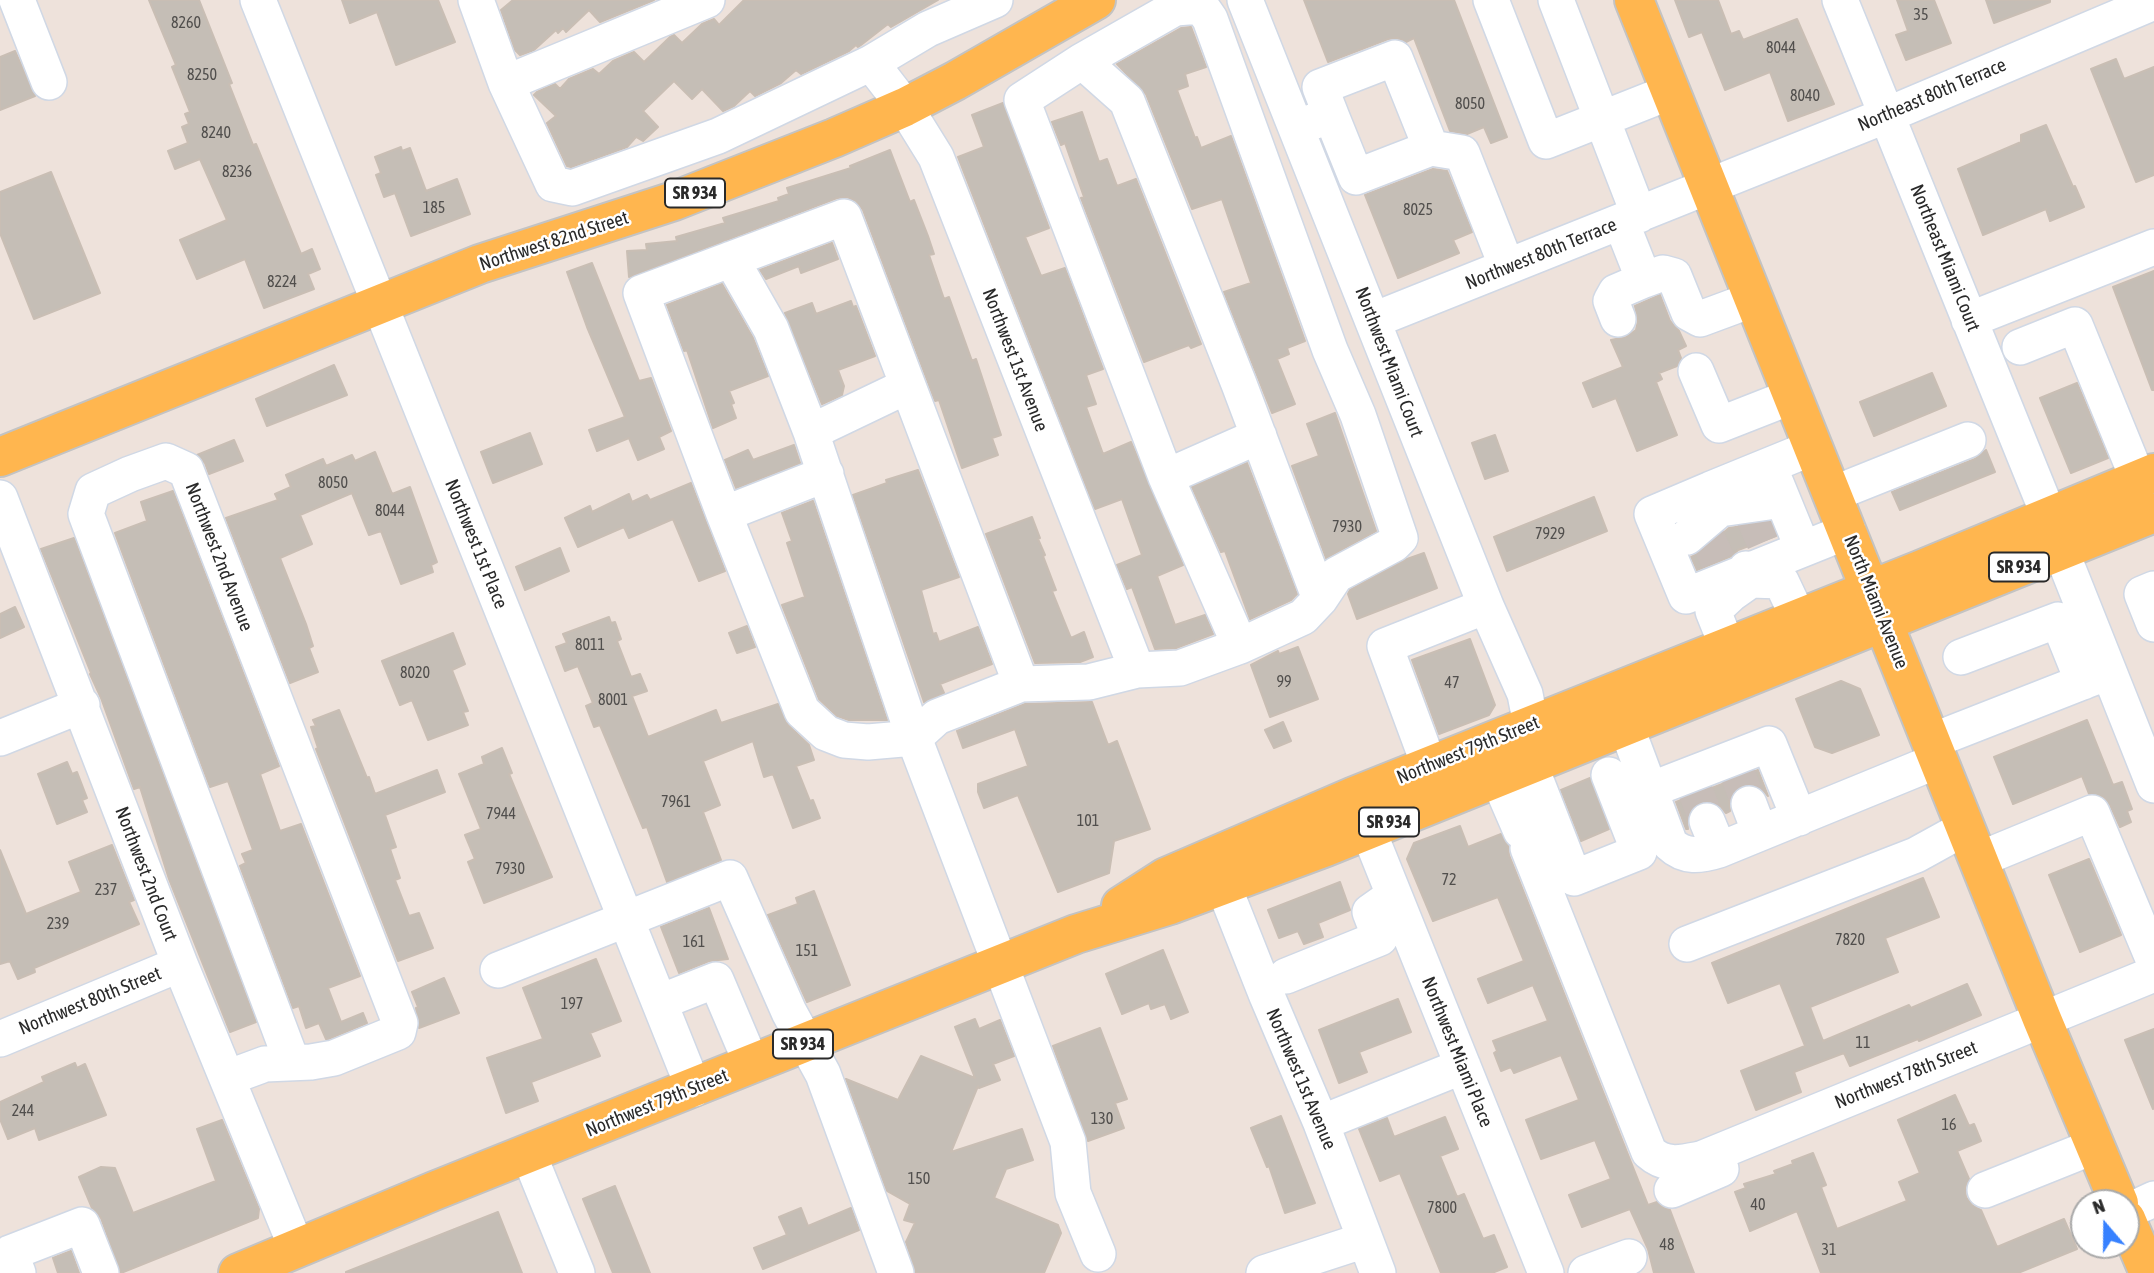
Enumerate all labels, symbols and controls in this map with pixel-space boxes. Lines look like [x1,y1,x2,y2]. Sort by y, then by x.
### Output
house number: 35 [1913,5,1929,25]
house number: 8260 [171,13,201,33]
house number: 8044 [1766,38,1796,58]
street label: Northeast 80th Terrace [1854,53,2010,137]
house number: 8250 [187,65,217,85]
house number: 8040 [1790,86,1820,106]
house number: 8050 [1455,94,1485,114]
house number: 8240 [201,123,231,143]
house number: 8236 [222,162,252,182]
road number: SR 934 [665,178,725,208]
street label: Northeast Miami Court [1905,181,1985,335]
house number: 185 [423,198,445,218]
house number: 8025 [1403,200,1433,220]
street label: Northwest 82nd Street [477,206,631,276]
street label: Northwest 80th Terrace [1462,213,1620,295]
house number: 8224 [267,272,297,292]
street label: Northwest Miami Court [1350,284,1428,440]
street label: Northwest 1st Avenue [977,285,1053,435]
house number: 8050 [318,473,348,493]
street label: Northwest 1st Place [440,476,512,612]
street label: Northwest 2nd Avenue [180,480,258,634]
house number: 8044 [375,501,405,521]
house number: 7930 [1332,517,1362,537]
house number: 7929 [1535,524,1565,544]
street label: North Miami Avenue [1839,532,1913,672]
road number: SR 934 [1989,552,2049,582]
house number: 8011 [575,635,605,655]
house number: 8020 [400,663,430,683]
house number: 99 [1276,672,1292,692]
house number: 47 [1444,673,1460,693]
house number: 8001 [598,690,628,710]
street label: Northwest 79th Street [1393,711,1543,789]
house number: 7961 [661,792,691,812]
street label: Northwest 2nd Court [110,804,182,944]
house number: 7944 [486,804,516,824]
road number: SR 934 [1359,808,1419,836]
house number: 101 [1077,811,1099,831]
house number: 7930 [495,859,525,879]
house number: 72 [1441,870,1457,890]
house number: 237 [95,880,117,900]
house number: 239 [47,914,69,934]
house number: 7820 [1835,930,1865,950]
house number: 161 [683,932,705,952]
house number: 151 [796,941,818,961]
street label: Northwest 80th Street [15,962,165,1040]
street label: Northwest Miami Place [1416,973,1498,1131]
house number: 197 [561,994,583,1014]
street label: Northwest 1st Avenue [1261,1005,1341,1153]
road number: SR 934 [773,1030,833,1058]
house number: 11 [1855,1033,1871,1053]
street label: Northwest 78th Street [1831,1036,1981,1114]
street label: Northwest 79th Street [582,1064,732,1142]
house number: 244 [12,1101,34,1121]
house number: 130 [1091,1109,1113,1129]
house number: 16 [1941,1115,1957,1135]
house number: 150 [908,1169,930,1189]
north arrow [2070,1189,2140,1259]
text: N [2089,1194,2108,1218]
house number: 40 [1750,1195,1766,1215]
house number: 7800 [1427,1198,1457,1218]
house number: 48 [1659,1235,1675,1255]
house number: 31 [1821,1240,1837,1260]

